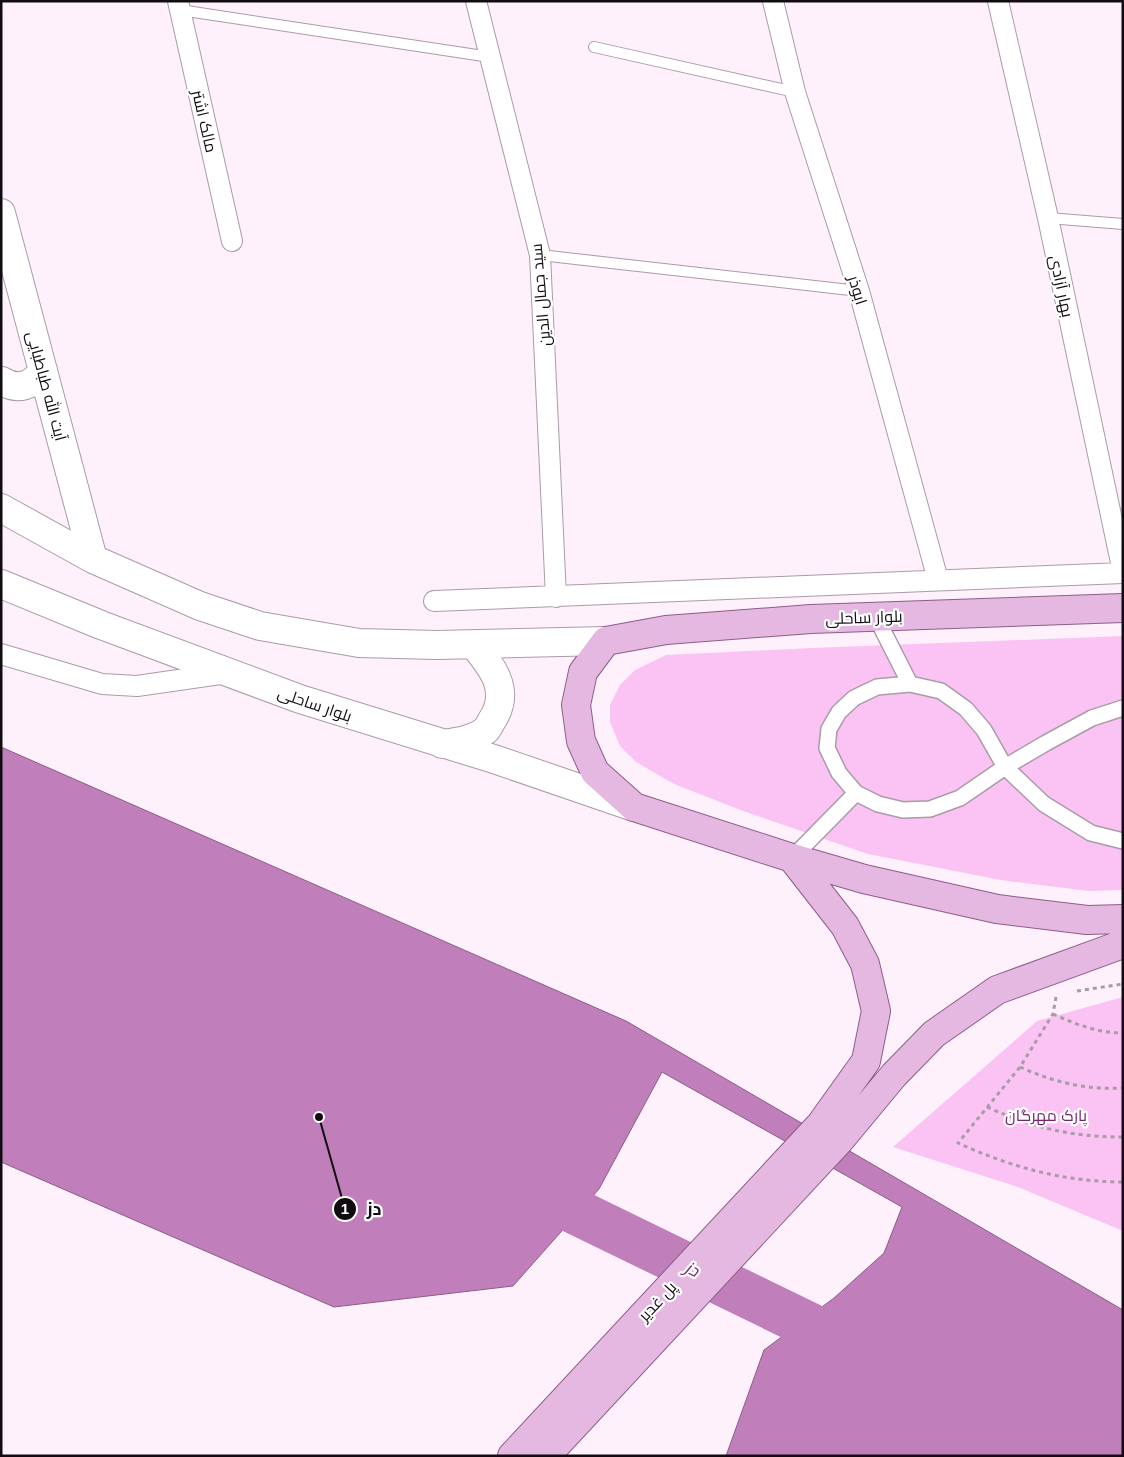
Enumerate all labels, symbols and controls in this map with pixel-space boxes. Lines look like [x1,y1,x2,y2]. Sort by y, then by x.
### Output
street label: مالک اشتر [188,87,220,154]
street label: سید جمال الدین [528,243,555,347]
street label: بهار آزادی [1045,253,1076,319]
street label: ابوذر [844,272,870,307]
street label: آیت الله طباطبایی [22,329,71,444]
street label: بلوار ساحلی [825,608,903,629]
street label: بلوار ساحلی [275,684,354,727]
park label: پارک مهرگان [1005,1107,1088,1127]
callout: دز [332,1193,392,1226]
text: دز [366,1199,381,1220]
text: 1 [341,1200,349,1217]
water label: دز [680,1256,704,1282]
street label: پل غدیر [634,1278,682,1327]

